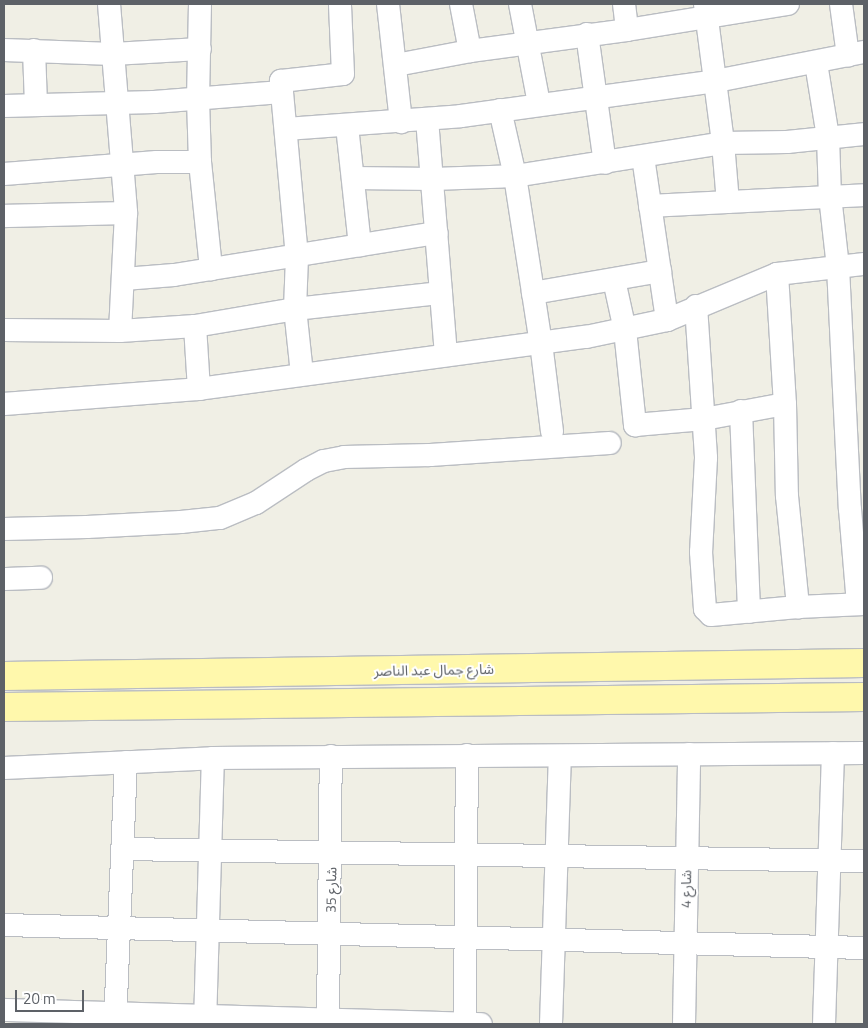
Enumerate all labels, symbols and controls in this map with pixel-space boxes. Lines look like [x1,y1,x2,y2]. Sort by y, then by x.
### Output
street label: شارع جمال عبد الناصر [374,661,494,679]
street label: شارع 35 [322,867,340,913]
street label: شارع 4 [677,870,695,908]
scale bar [18,980,86,1012]
text: 20 m [23,987,56,1010]

